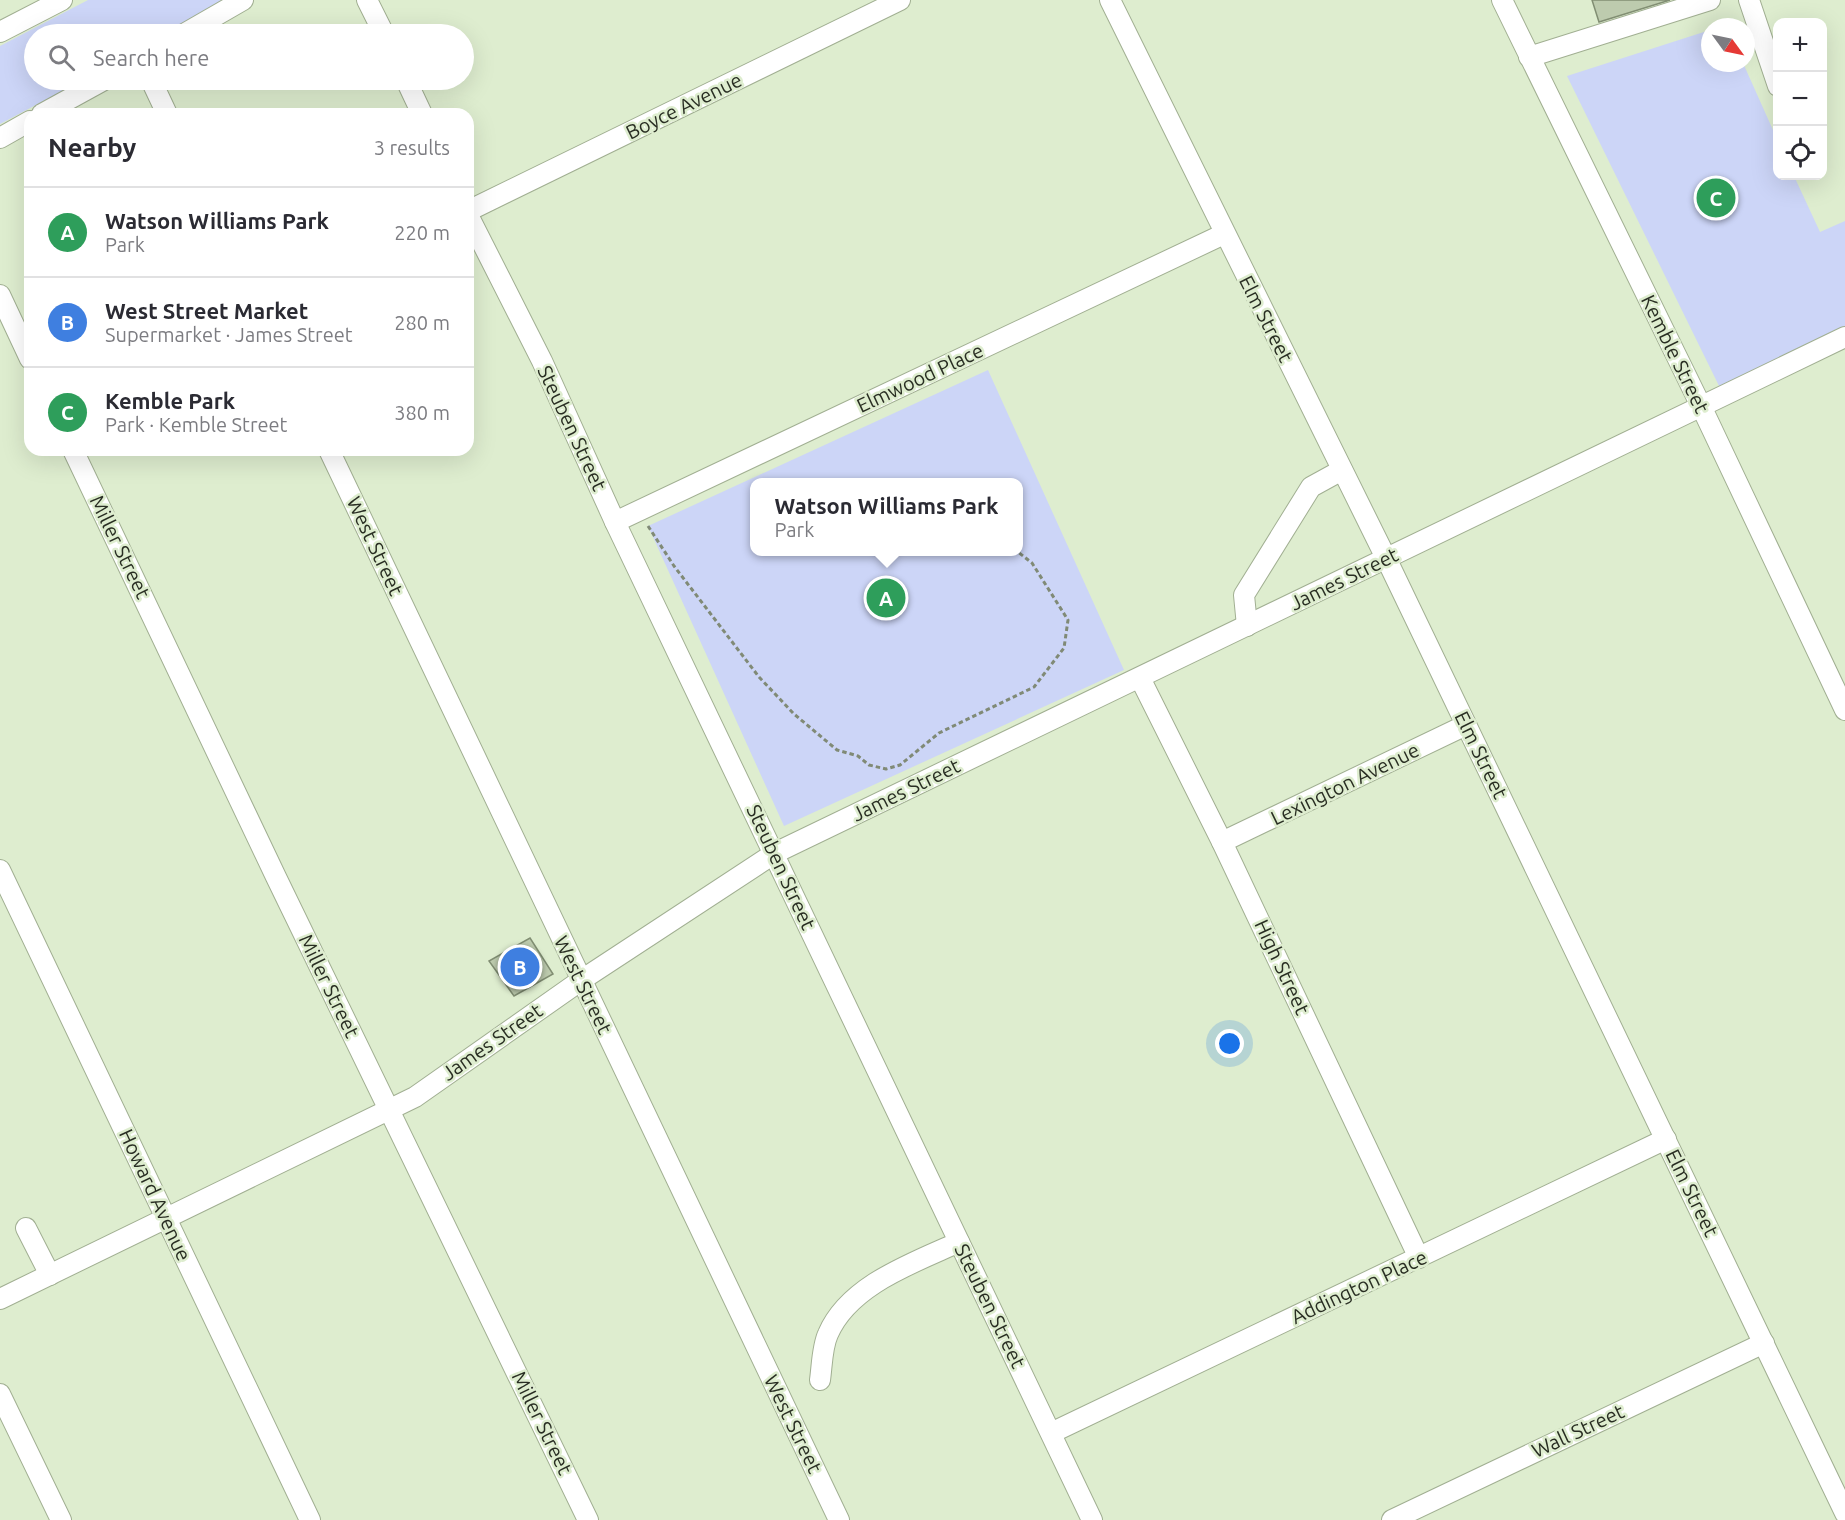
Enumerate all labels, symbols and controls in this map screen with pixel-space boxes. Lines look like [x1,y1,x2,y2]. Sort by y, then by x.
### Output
north arrow [1701,18,1755,72]
map controls [1773,18,1827,180]
button: + [1773,18,1827,72]
search box [24,24,474,90]
icon: search [45,41,78,74]
text: Search here [93,45,209,70]
street label: Boyce Avenue [622,68,746,144]
button: − [1773,72,1827,126]
button: locate [1773,126,1827,180]
text: Nearby [48,133,136,162]
text: 3 results [374,136,450,159]
pin: C [1696,176,1736,220]
text: Watson Williams Park [105,208,329,233]
text: A [60,221,75,244]
text: 220 m [394,221,450,244]
text: Park [105,233,145,256]
street label: Elm Street [1235,272,1298,366]
street label: Kemble Street [1637,291,1714,417]
text: West Street Market [105,298,308,323]
text: B [61,311,74,334]
text: 280 m [394,311,450,334]
text: Supermarket · James Street [105,323,353,346]
street label: Elmwood Place [853,338,987,417]
street label: Steuben Street [533,362,612,494]
text: Kemble Park [105,388,235,413]
text: C [61,401,74,424]
text: 380 m [394,401,450,424]
text: Park · Kemble Street [105,413,287,436]
popup [750,478,1023,556]
street label: Miller Street [86,492,155,602]
street label: West Street [343,493,408,599]
text: Watson Williams Park [775,493,998,518]
text: Park [775,518,814,541]
street label: James Street [1286,542,1402,615]
pin: A [866,576,906,620]
street label: Elm Street [1450,707,1512,802]
street label: Lexington Avenue [1267,738,1423,829]
street label: James Street [848,753,964,826]
street label: Steuben Street [742,801,821,933]
street label: High Street [1250,916,1315,1018]
street label: Miller Street [295,931,364,1041]
street label: West Street [550,932,617,1038]
pin: B [500,944,540,990]
street label: James Street [437,998,547,1085]
your location [1215,1029,1244,1058]
street label: Howard Avenue [115,1125,196,1264]
street label: Elm Street [1661,1145,1723,1240]
street label: Steuben Street [950,1240,1031,1372]
street label: Addington Place [1287,1245,1430,1328]
street label: Miller Street [508,1368,577,1478]
street label: West Street [760,1371,827,1477]
street label: Wall Street [1528,1399,1628,1462]

